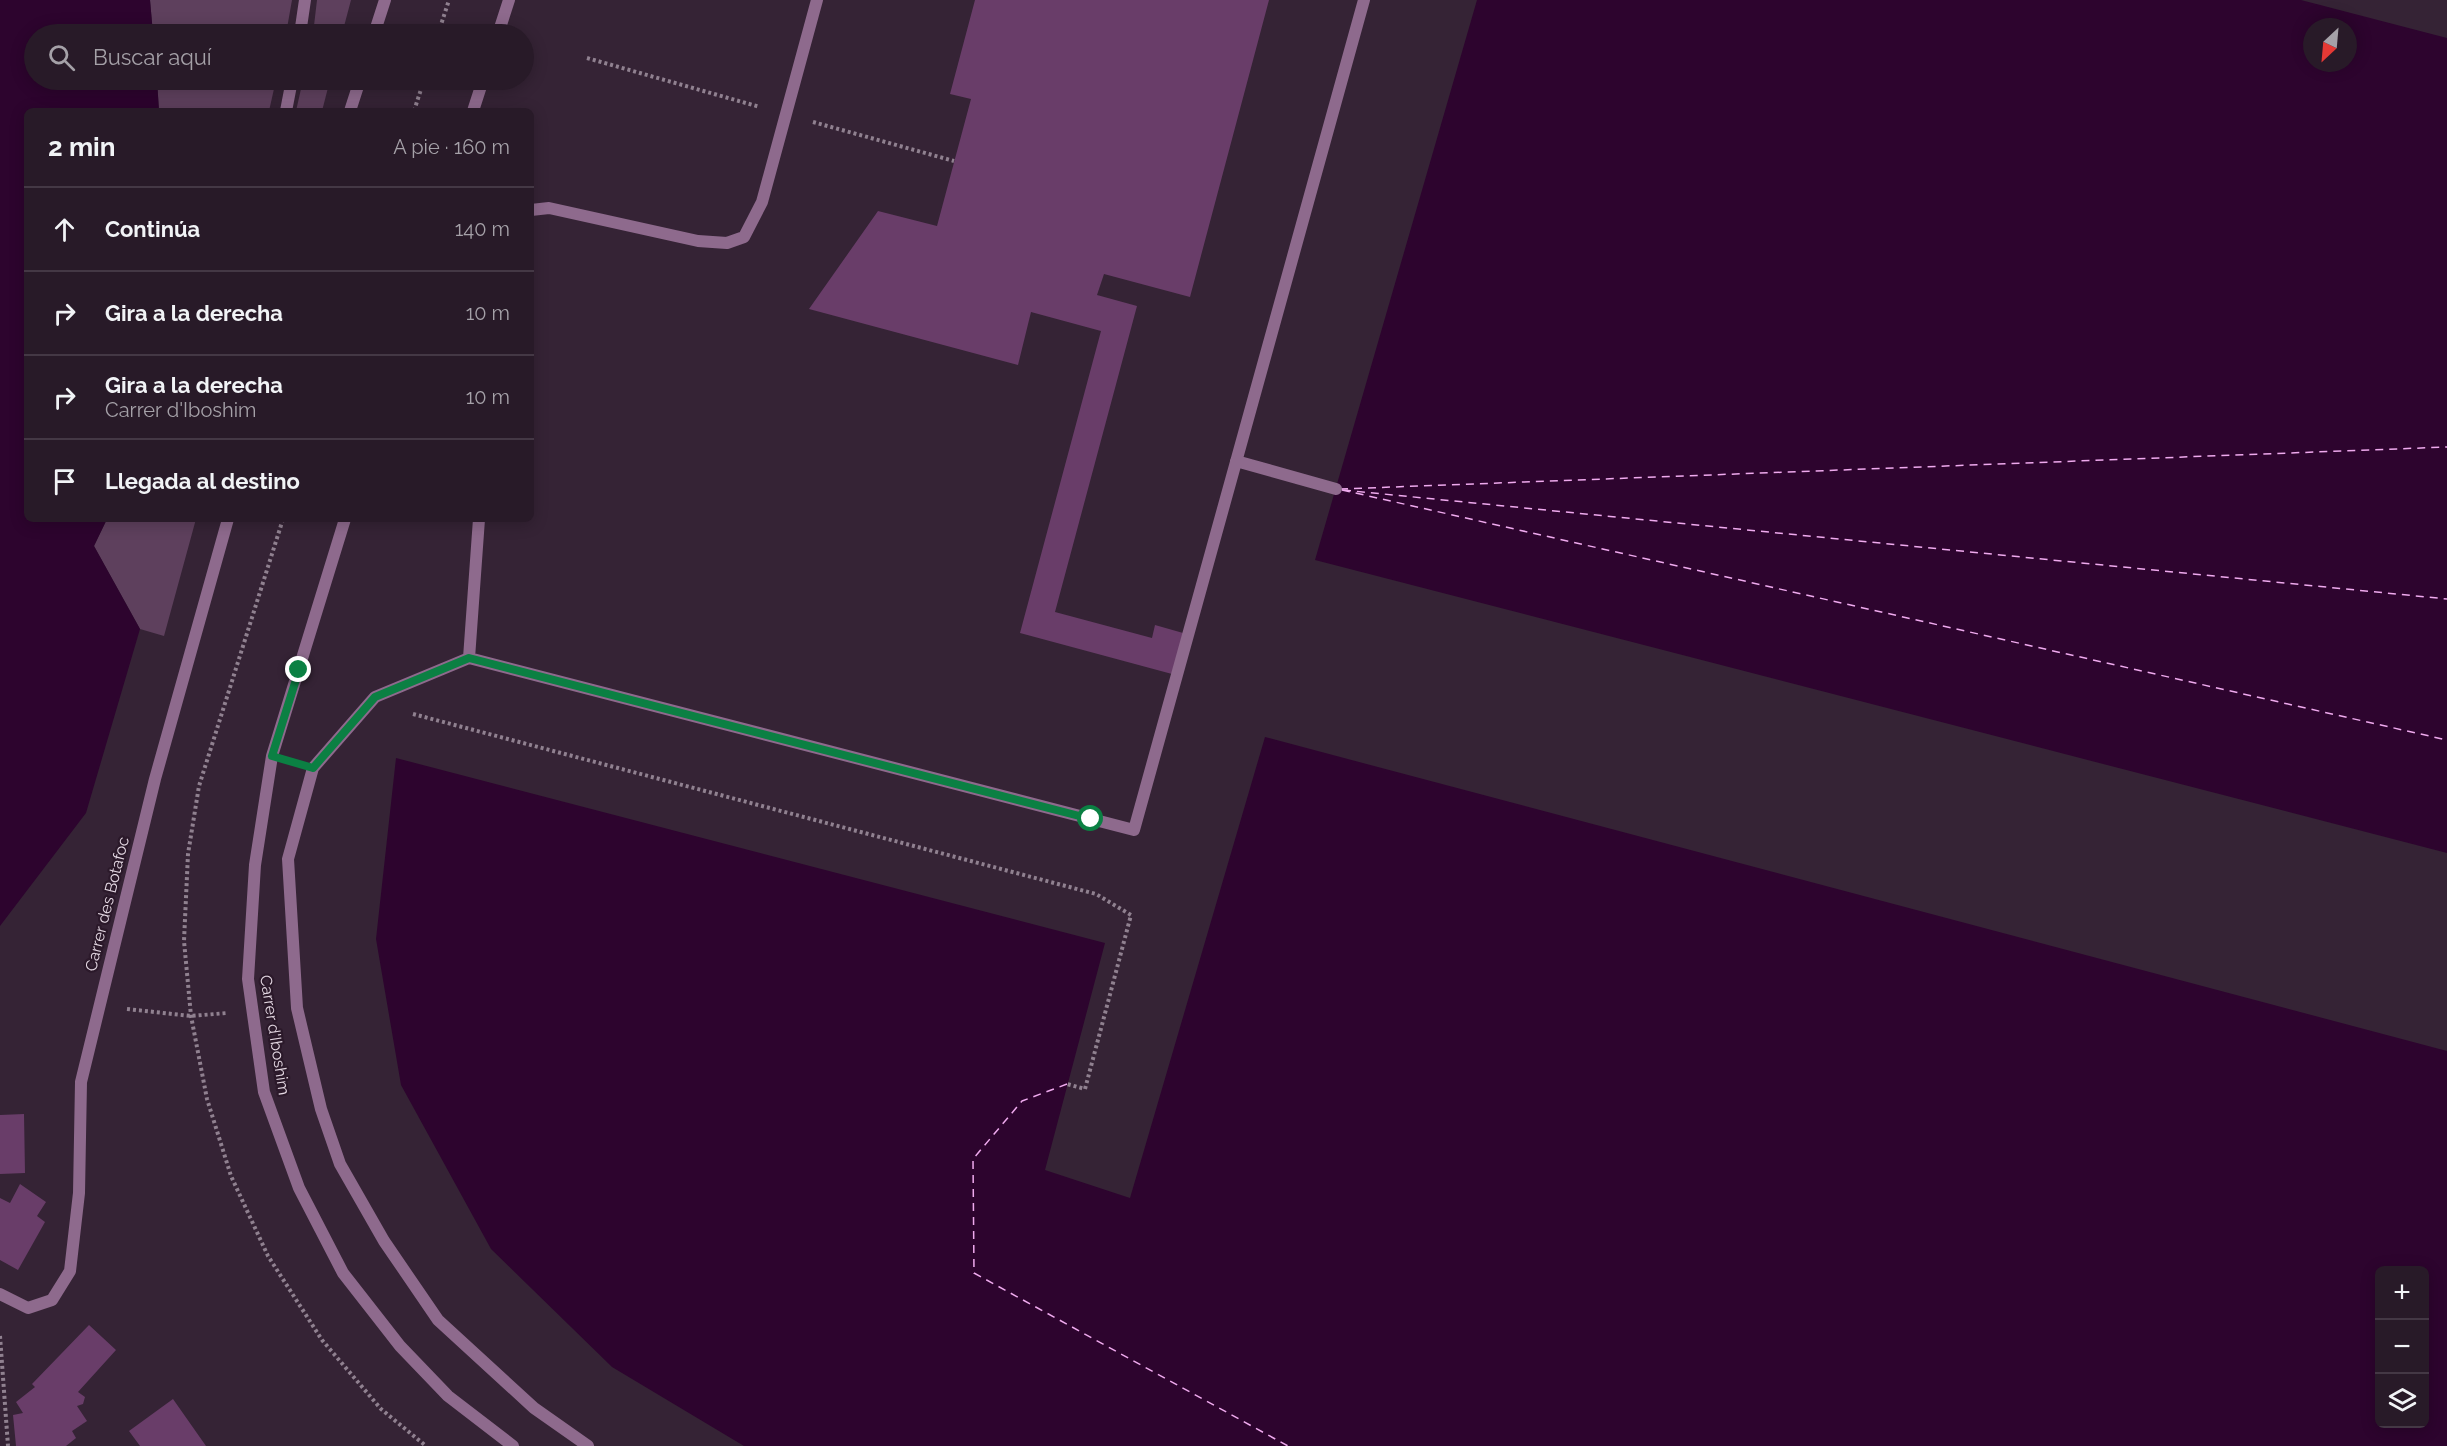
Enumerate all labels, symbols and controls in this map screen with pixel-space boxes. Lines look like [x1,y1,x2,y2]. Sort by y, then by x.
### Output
north arrow [2303,18,2357,72]
search box [24,24,534,90]
icon: search [45,41,78,74]
text: Buscar aquí [93,44,212,70]
text: 2 min [48,132,115,162]
text: A pie · 160 m [393,135,510,159]
icon: ahead [48,213,81,246]
text: Continúa [105,216,200,242]
text: 140 m [455,217,510,241]
icon: right [48,297,81,330]
text: Gira a la derecha [105,300,283,326]
text: 10 m [466,301,510,325]
text: Gira a la derecha [105,372,283,398]
icon: right [48,381,81,414]
text: 10 m [466,385,510,409]
text: Carrer d'Iboshim [105,398,256,422]
icon: arrive [48,465,81,498]
text: Llegada al destino [105,468,300,494]
route end [285,656,311,682]
route start [1077,805,1103,831]
street label: Carrer des Botafoc [81,835,133,973]
street label: Carrer d'Iboshim [256,974,294,1096]
map controls [2375,1266,2429,1428]
button: + [2375,1266,2429,1320]
button: − [2375,1320,2429,1374]
button: layers [2375,1374,2429,1428]

